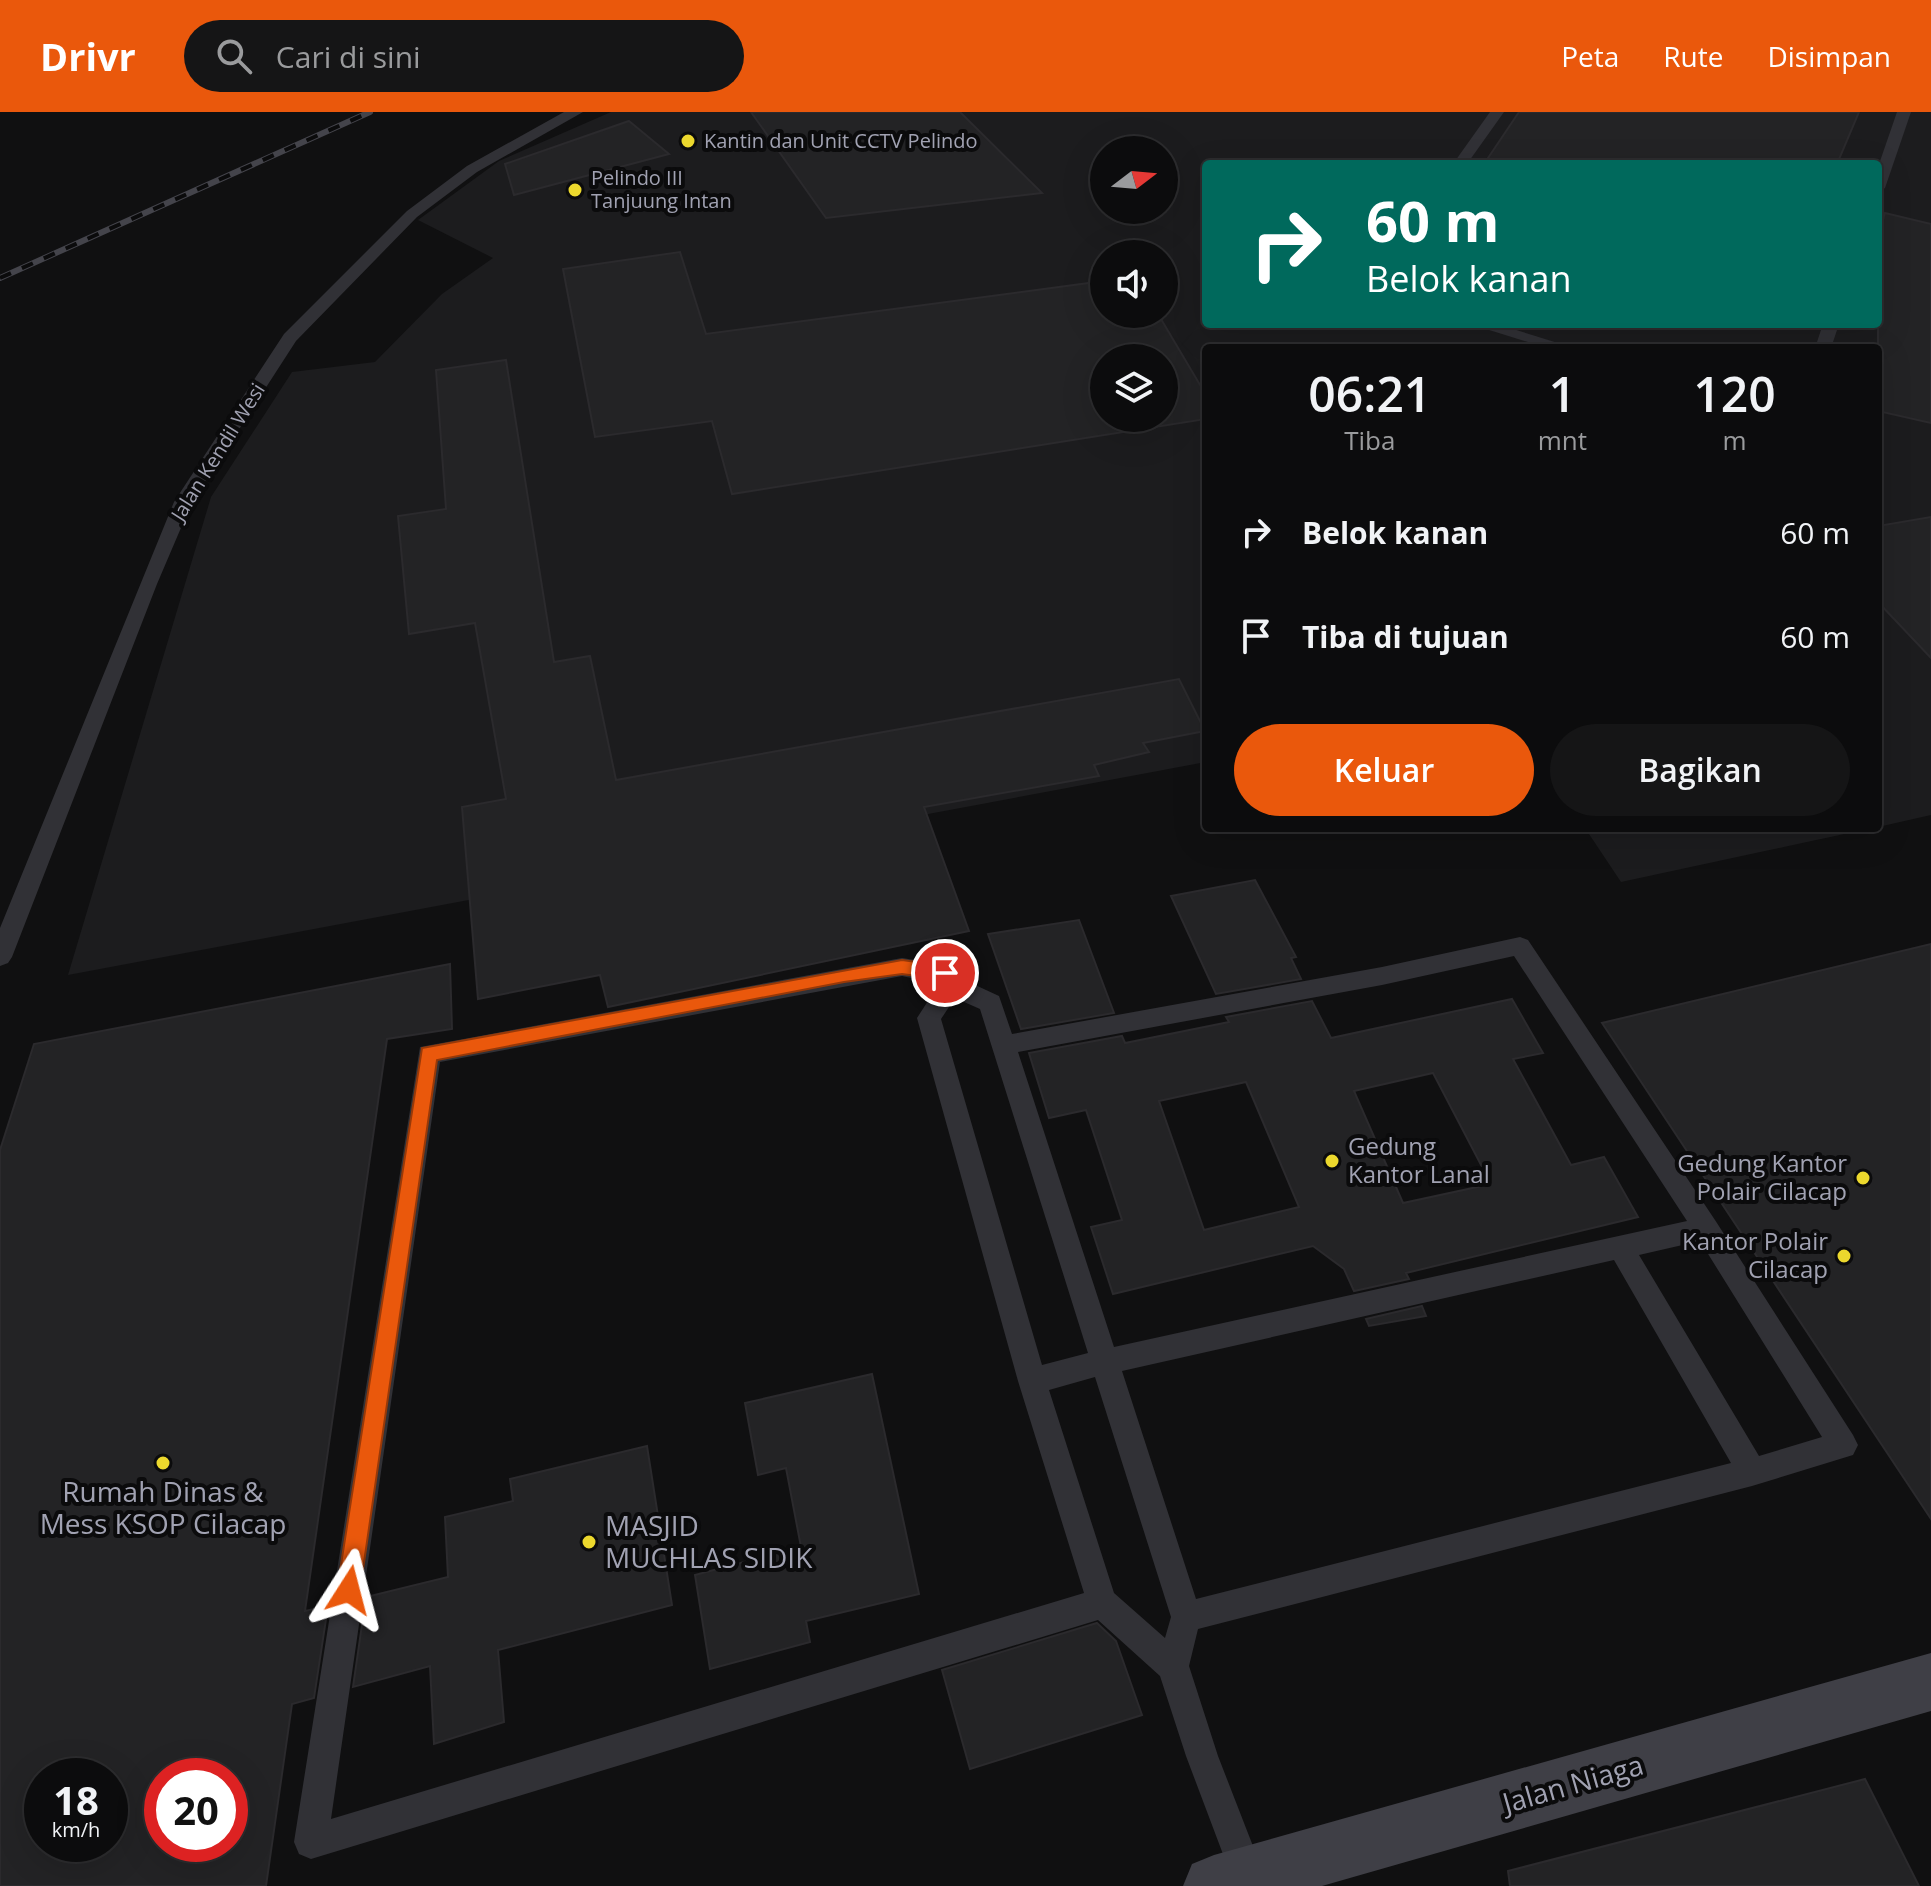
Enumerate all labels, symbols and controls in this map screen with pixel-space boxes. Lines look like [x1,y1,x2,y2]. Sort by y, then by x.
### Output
search box [184,20,744,92]
text: Drivr [40,30,136,82]
icon: search [212,34,256,78]
text: Cari di sini [276,36,421,77]
text: Peta [1561,37,1619,75]
text: Rute [1663,37,1723,75]
text: Disimpan [1767,37,1891,75]
place label: Kantin dan Unit CCTV Pelindo [704,127,978,154]
marker: Kantin dan Unit CCTV Pelindo [679,132,697,150]
north arrow [1090,136,1178,224]
map controls [1090,136,1178,432]
place label: Pelindo III Tanjuung Intan [591,164,732,214]
marker: Pelindo III Tanjuung Intan [566,181,584,199]
text: 60 m [1366,182,1500,258]
icon: right [1234,192,1338,296]
button: sound [1090,240,1178,328]
text: Belok kanan [1366,254,1572,303]
button: layers [1090,344,1178,432]
text: 06:21 [1308,361,1431,426]
text: 1 [1549,361,1576,426]
text: 120 [1693,361,1776,426]
street label: Jalan Kendil Wesi [163,378,271,527]
text: Tiba [1344,422,1395,458]
text: mnt [1538,422,1587,458]
text: m [1722,422,1746,458]
icon: right [1234,510,1278,554]
text: Belok kanan [1302,512,1488,553]
text: 60 m [1780,512,1850,553]
icon: arrive [1234,614,1278,658]
text: Tiba di tujuan [1302,616,1509,657]
text: 60 m [1780,616,1850,657]
button: Keluar [1234,724,1534,816]
button: Bagikan [1550,724,1850,816]
pin [911,939,979,1007]
icon: arrive [923,951,967,995]
place label: Gedung Kantor Lanal [1348,1129,1490,1190]
place label: Gedung Kantor Polair Cilacap [1677,1146,1847,1207]
marker: Gedung Kantor Lanal [1323,1152,1341,1170]
marker: Gedung Kantor Polair Cilacap [1854,1169,1872,1187]
place label: Kantor Polair Cilacap [1682,1224,1828,1285]
marker: Kantor Polair Cilacap [1835,1247,1853,1265]
marker: Rumah Dinas & Mess KSOP Cilacap [154,1454,172,1472]
place label: Rumah Dinas & Mess KSOP Cilacap [40,1472,286,1542]
place label: MASJID MUCHLAS SIDIK [605,1506,813,1576]
marker: MASJID MUCHLAS SIDIK [580,1533,598,1551]
position arrow [307,1548,391,1632]
street label: Jalan Niaga [1495,1745,1647,1822]
speed limit sign: 20 [144,1758,248,1862]
text: 18 [53,1772,99,1827]
text: km/h [52,1816,100,1843]

